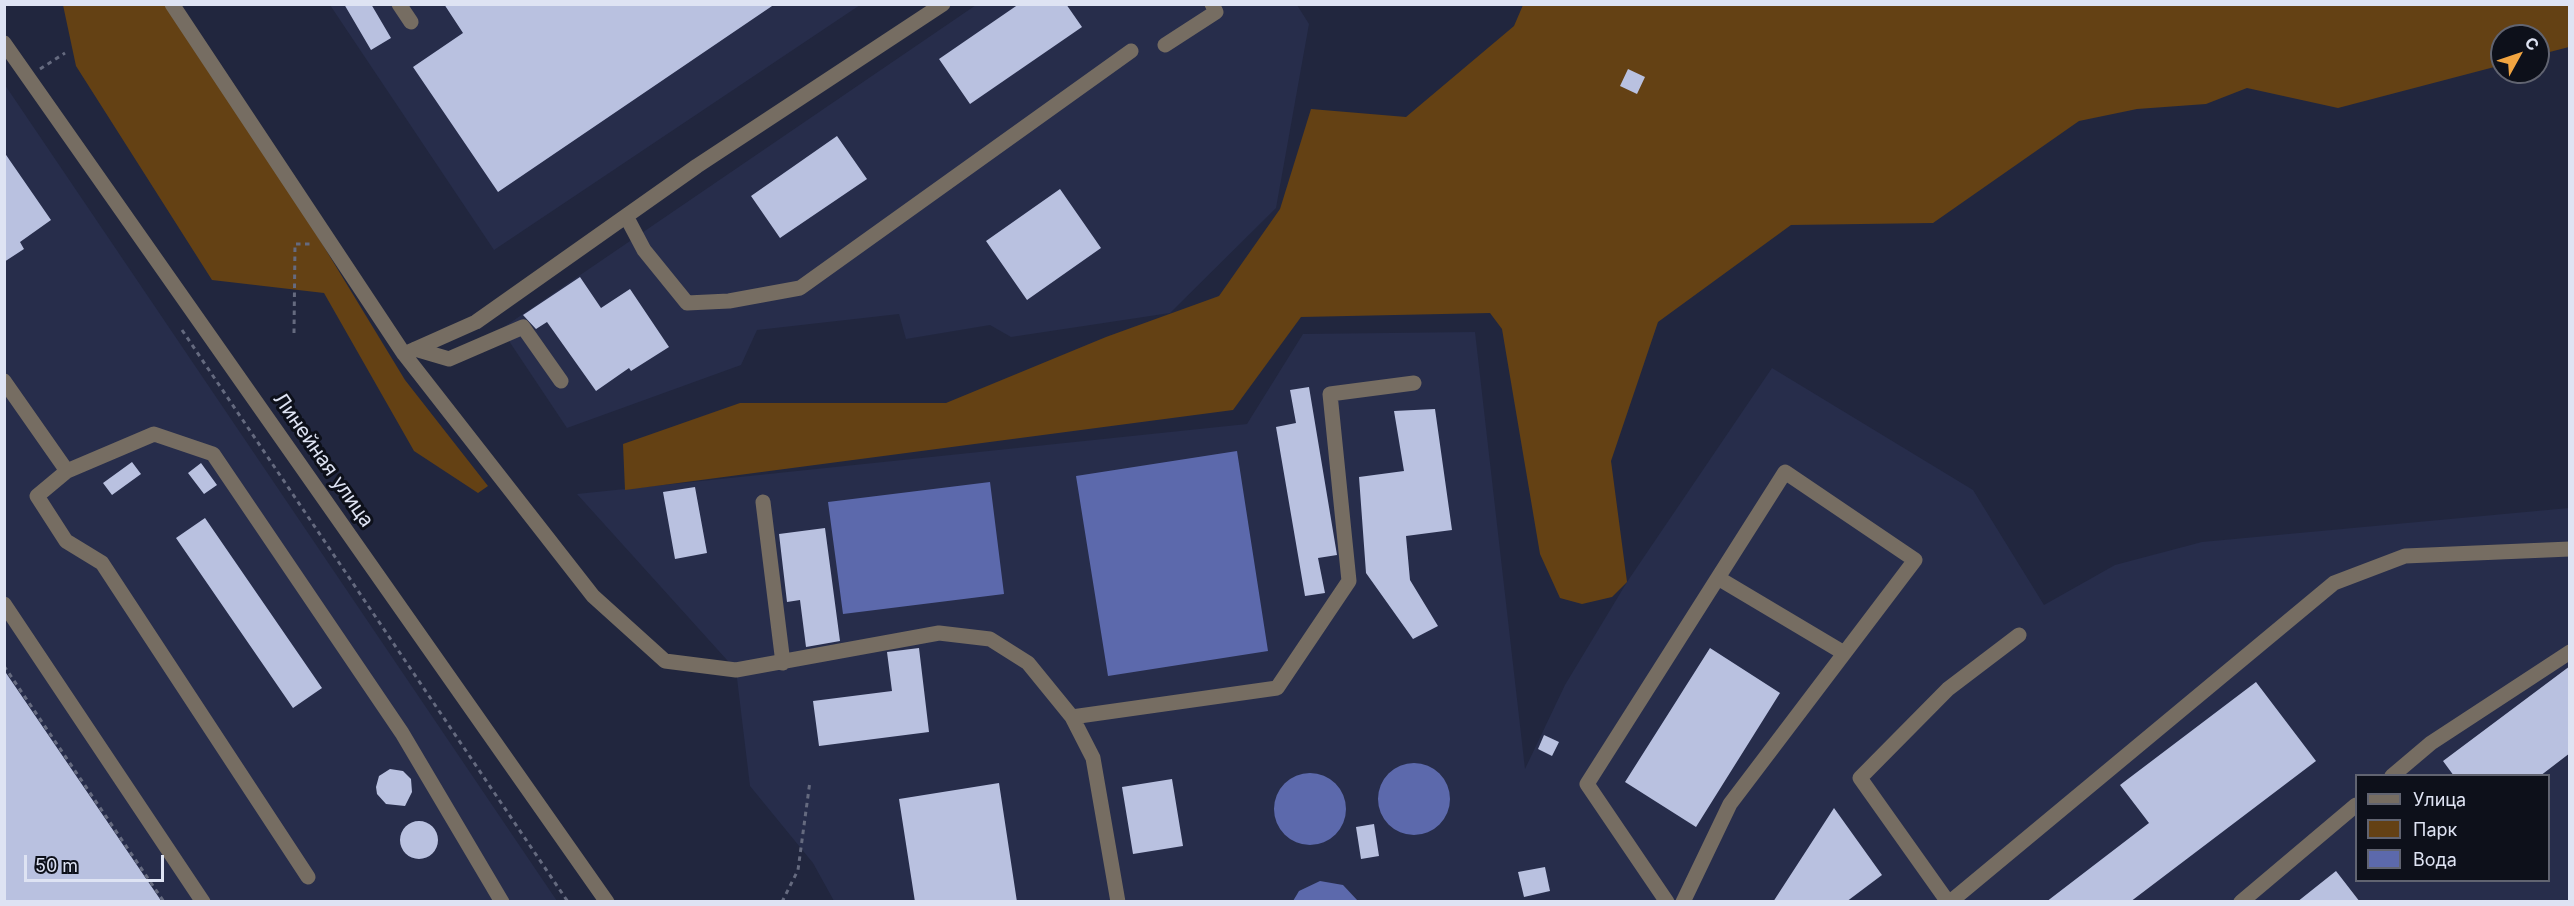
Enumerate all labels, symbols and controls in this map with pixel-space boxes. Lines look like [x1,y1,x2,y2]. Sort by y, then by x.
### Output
north arrow [2490,24,2550,84]
text: С [2521,33,2544,55]
street label: Линейная улица [268,388,378,532]
legend [2355,774,2550,882]
text: Улица [2413,789,2466,810]
text: Парк [2413,819,2457,840]
scale bar [27,843,166,881]
text: Вода [2413,849,2457,870]
text: 50 m [35,855,78,876]

